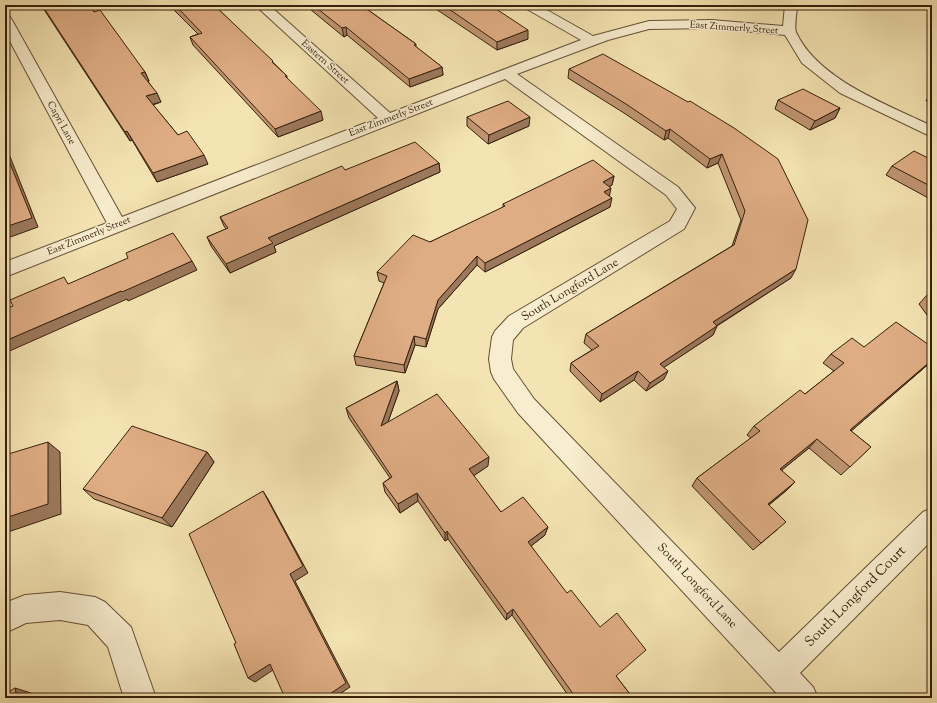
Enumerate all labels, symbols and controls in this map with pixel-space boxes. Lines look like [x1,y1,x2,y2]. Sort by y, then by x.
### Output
street label: East Zimmerly Street [689,17,779,39]
street label: Eastern Street [298,36,353,88]
street label: East Zimmerly Street [347,95,436,141]
street label: Capri Lane [43,98,79,148]
street label: East Zimmerly Street [45,212,134,260]
street label: South Longford Lane [518,254,622,326]
street label: South Longford Lane [653,539,742,633]
street label: South Longford Court [801,542,911,652]

